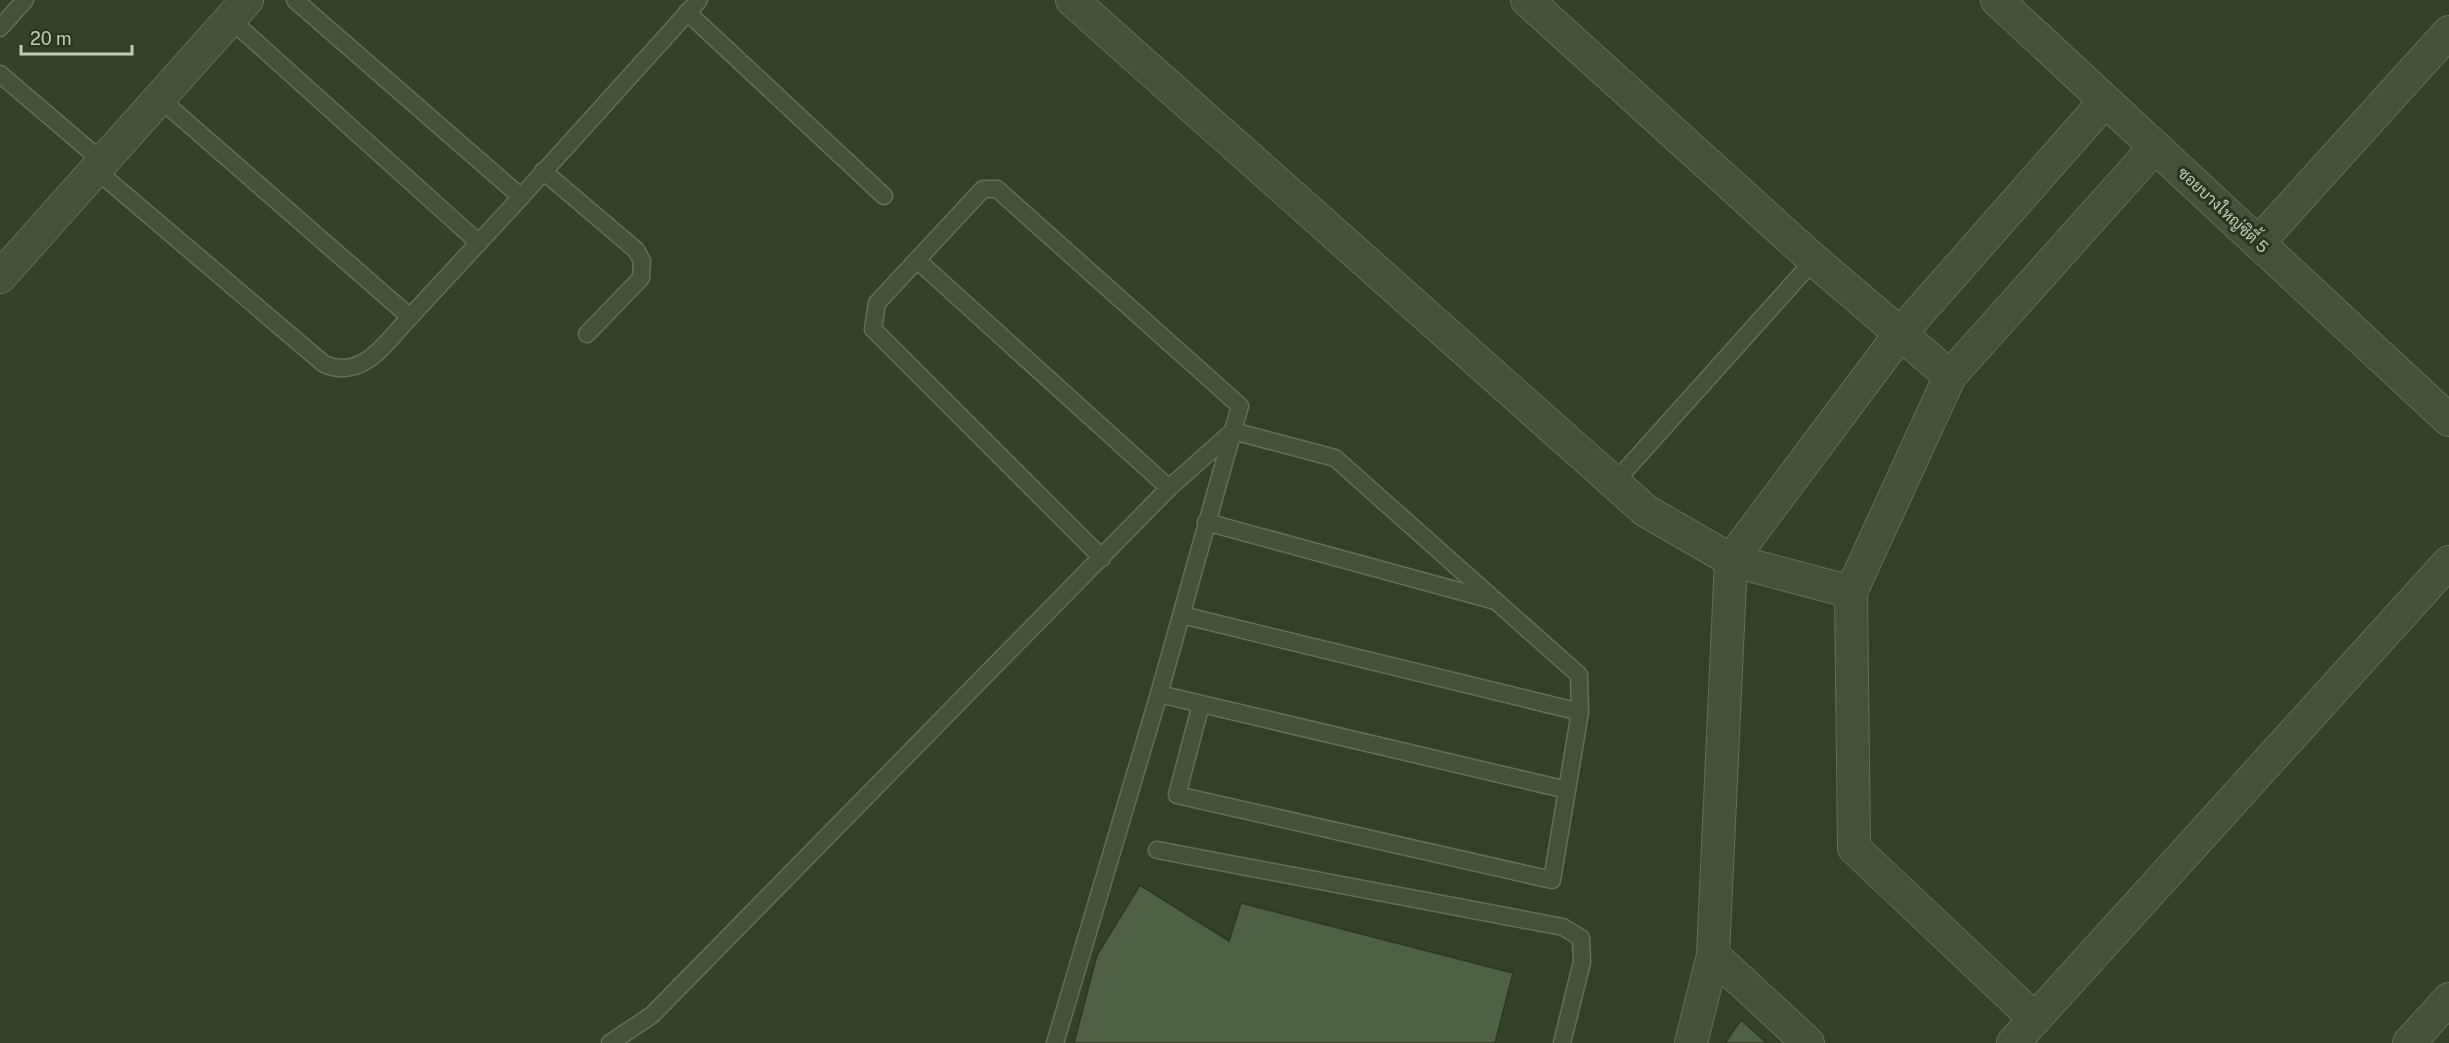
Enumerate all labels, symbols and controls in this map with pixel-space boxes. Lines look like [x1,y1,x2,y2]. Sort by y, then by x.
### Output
scale bar [21,18,132,56]
text: 20 m [30,28,72,49]
street label: ซอยบางใหญ่ซิตี้ 5 [2174,160,2276,257]

